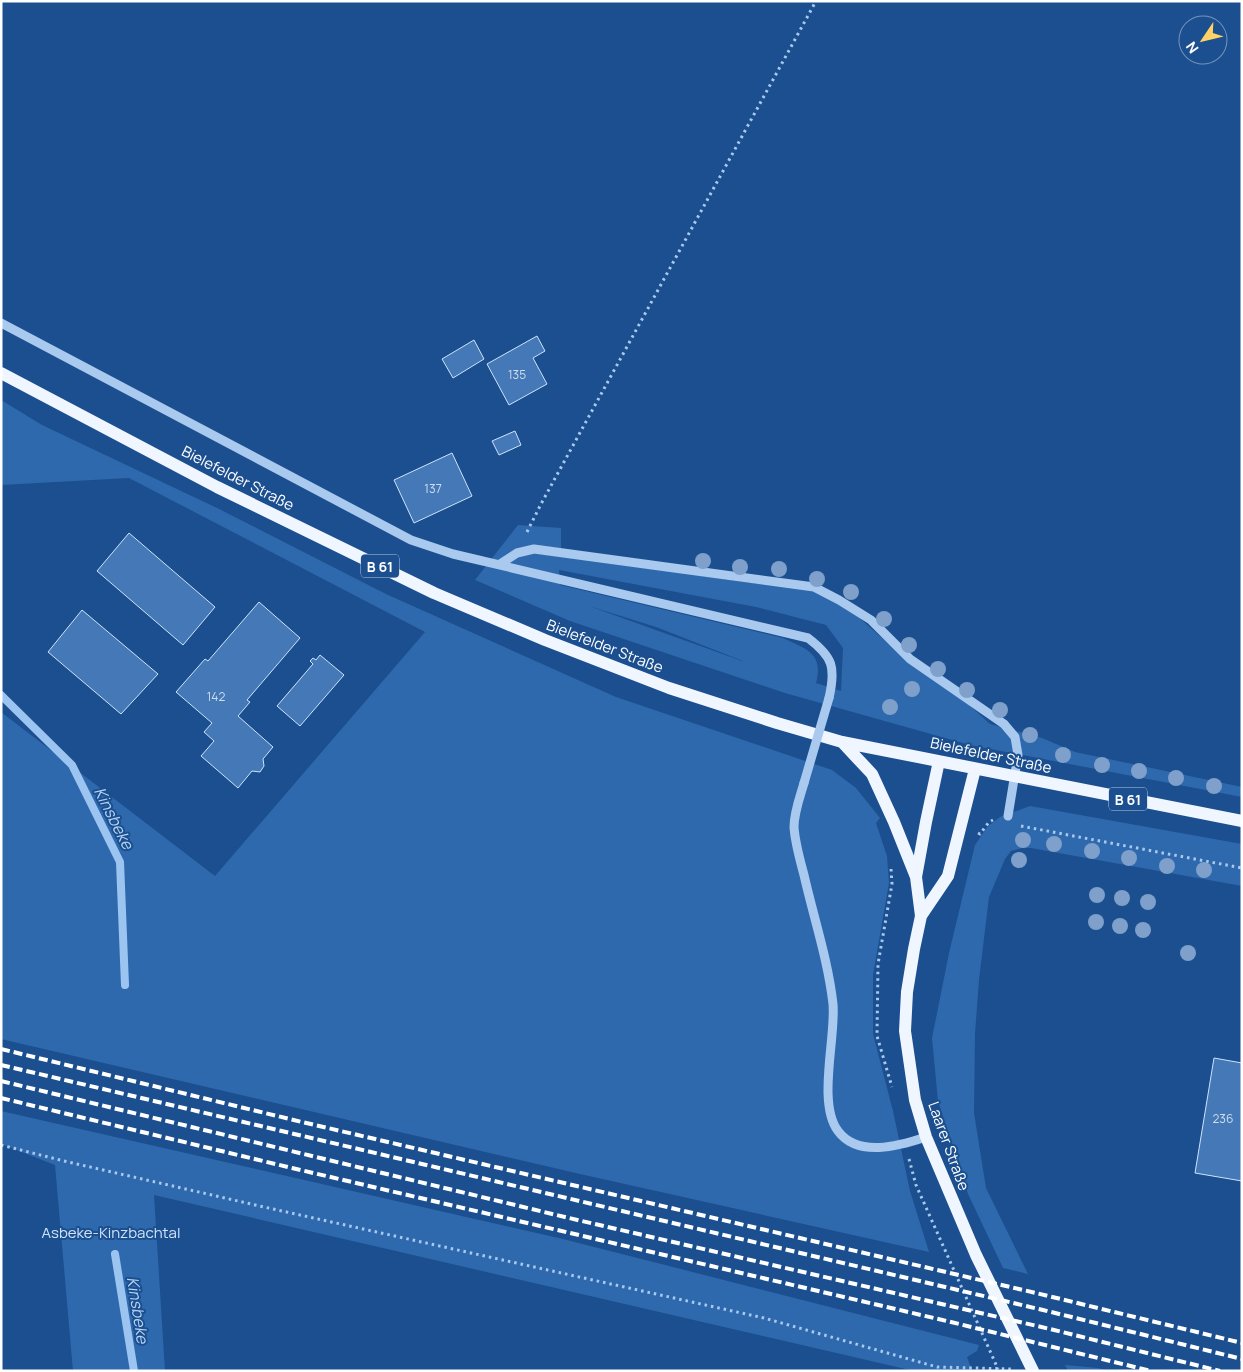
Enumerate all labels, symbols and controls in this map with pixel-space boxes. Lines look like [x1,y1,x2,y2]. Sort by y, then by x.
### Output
north arrow [1178,15,1228,65]
text: N [1181,38,1203,57]
house number: 135 [508,366,526,383]
street label: Bielefelder Straße [178,441,298,515]
house number: 137 [424,480,442,497]
road number: B 61 [361,554,399,578]
street label: Bielefelder Straße [544,614,667,678]
house number: 142 [207,688,225,705]
street label: Bielefelder Straße [928,732,1054,778]
water label: Kinsbeke [89,783,140,854]
road number: B 61 [1109,788,1147,811]
street label: Laarer Straße [923,1099,975,1194]
house number: 236 [1213,1110,1233,1127]
park label: Asbeke-Kinzbachtal [42,1222,180,1243]
water label: Kinsbeke [122,1275,154,1346]

